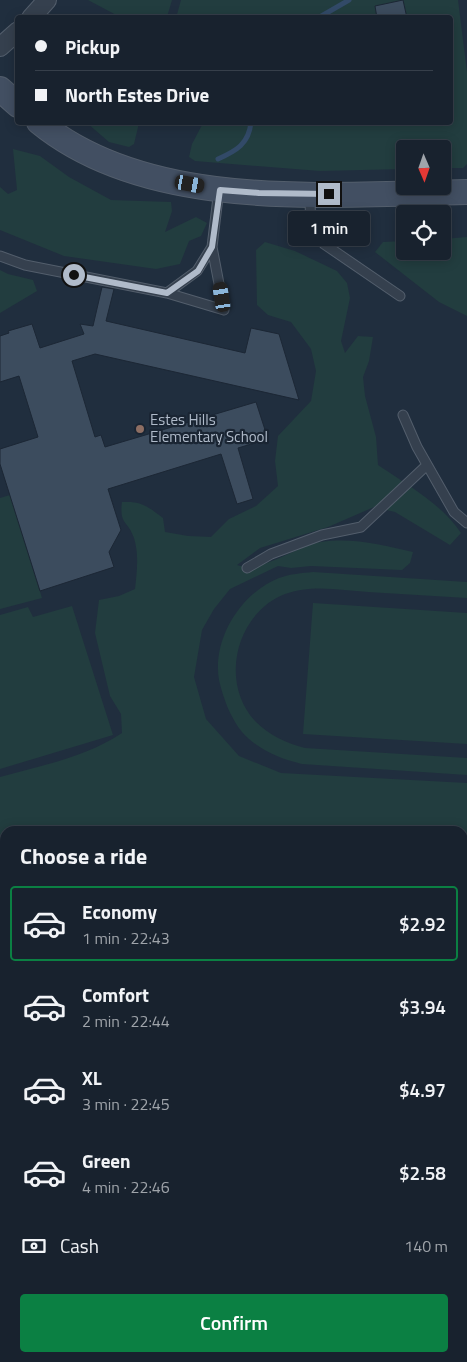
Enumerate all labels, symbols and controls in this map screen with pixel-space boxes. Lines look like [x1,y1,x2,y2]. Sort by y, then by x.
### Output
text: Pickup [65,32,120,61]
text: North Estes Drive [65,80,209,109]
north arrow [396,140,451,195]
map controls [396,140,451,260]
car [173,174,206,194]
route end [318,183,340,205]
button: locate [396,205,451,260]
callout: 1 min [288,212,370,246]
text: 1 min [310,216,348,240]
route start [63,264,85,286]
car [212,281,231,313]
place label: Estes Hills Elementary School [150,408,268,448]
marker: Estes Hills Elementary School [134,423,146,435]
text: Choose a ride [20,839,147,873]
text: Economy [82,897,157,926]
icon: car [22,901,67,946]
text: $2.92 [399,909,446,938]
text: 1 min · 22:43 [82,926,170,950]
text: Comfort [82,980,149,1009]
icon: car [22,984,67,1029]
text: $3.94 [399,992,446,1021]
text: 2 min · 22:44 [82,1009,170,1033]
text: XL [82,1063,102,1092]
icon: car [22,1067,67,1112]
text: $4.97 [399,1075,446,1104]
text: 3 min · 22:45 [82,1092,170,1116]
text: Green [82,1146,131,1175]
icon: car [22,1150,67,1195]
text: $2.58 [399,1158,446,1187]
text: 4 min · 22:46 [82,1175,170,1199]
text: Cash [60,1231,99,1260]
icon: cash [20,1232,48,1260]
text: 140 m [404,1234,448,1258]
button: Confirm [20,1294,448,1352]

